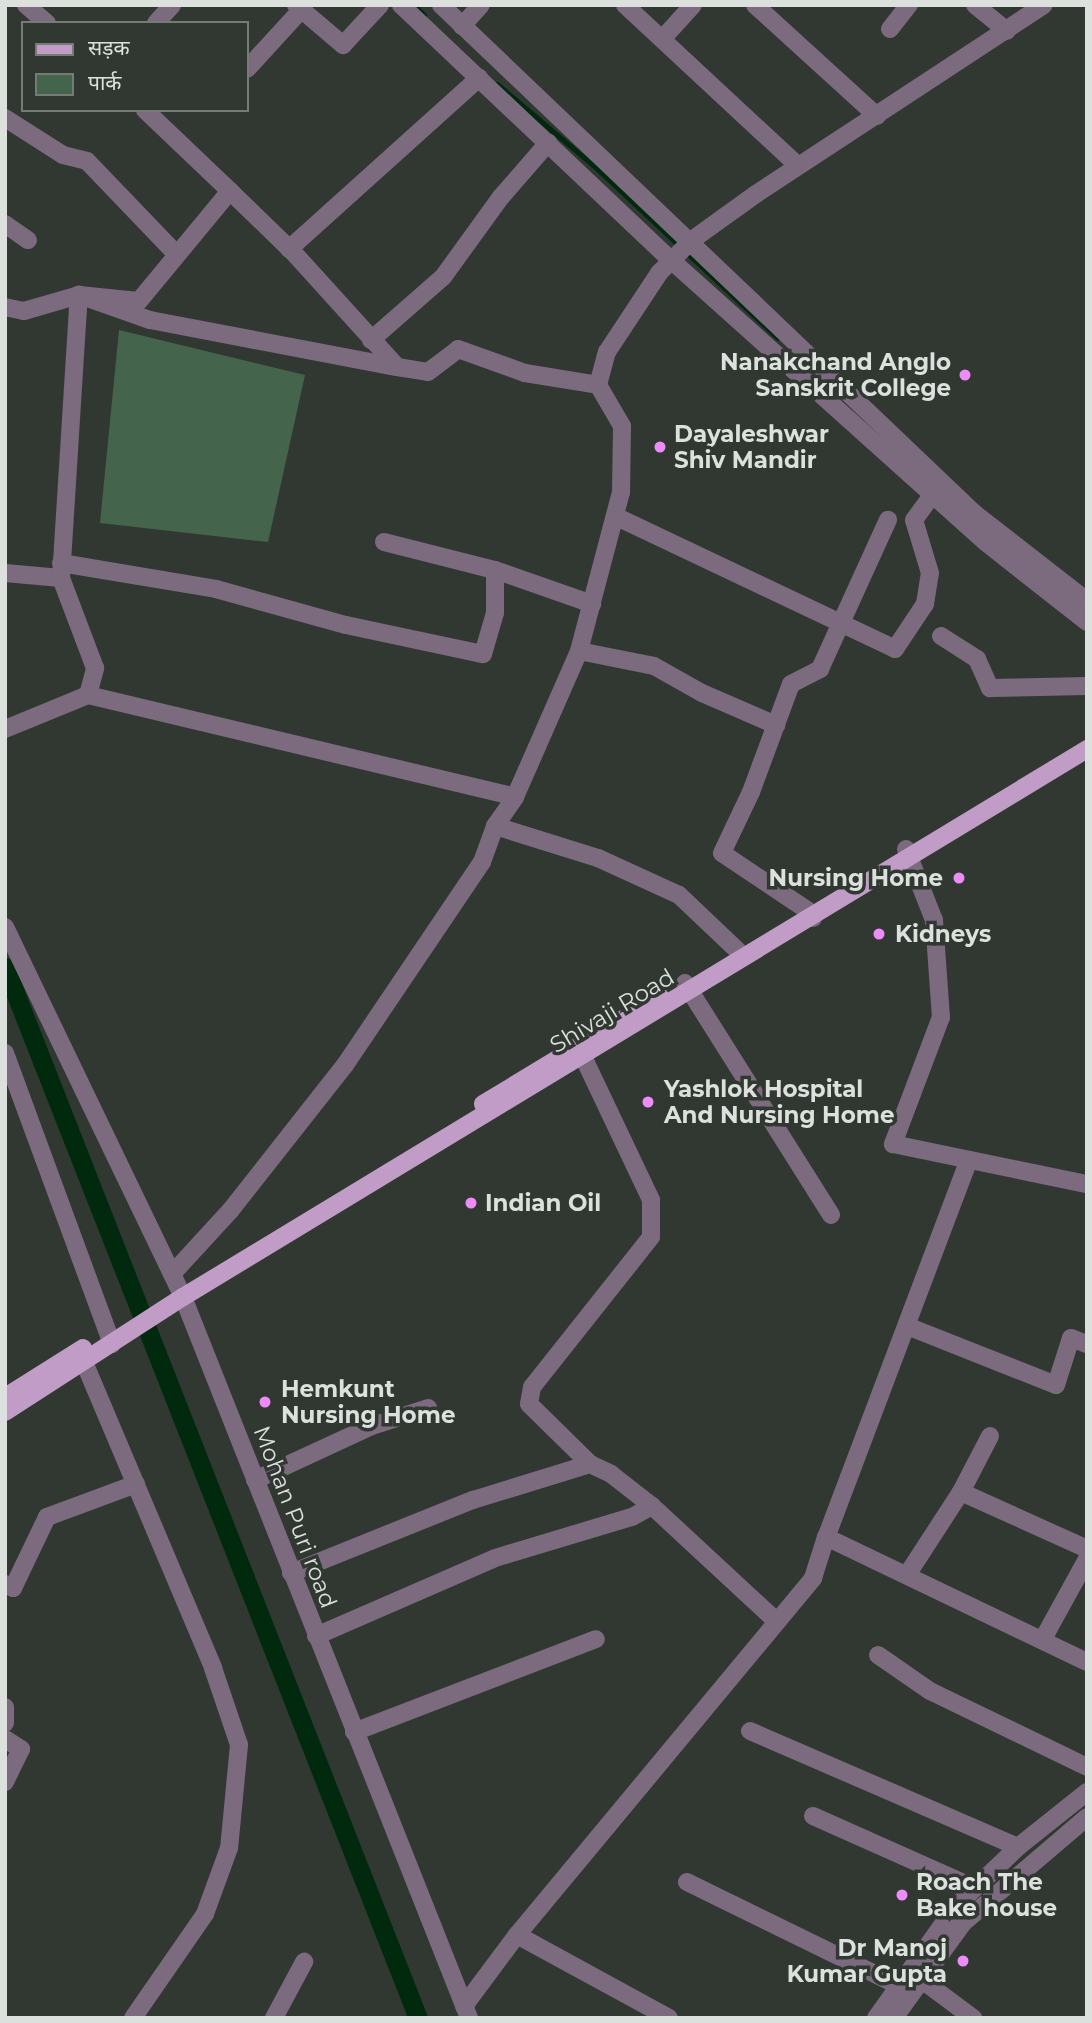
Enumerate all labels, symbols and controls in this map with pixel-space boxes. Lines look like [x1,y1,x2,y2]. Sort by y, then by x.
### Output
legend [21,21,248,112]
text: सड़क [88,35,130,60]
text: पार्क [88,70,122,95]
place label: Nanakchand Anglo Sanskrit College [720,348,951,402]
marker: Nanakchand Anglo Sanskrit College [957,367,973,383]
place label: Dayaleshwar Shiv Mandir [674,420,829,474]
marker: Dayaleshwar Shiv Mandir [652,439,668,455]
place label: Nursing Home [769,864,943,892]
marker: Nursing Home [949,868,969,888]
place label: Kidneys [895,920,991,948]
marker: Kidneys [869,924,889,944]
street label: Shivaji Road [545,963,679,1059]
place label: Yashlok Hospital And Nursing Home [664,1075,894,1129]
marker: Yashlok Hospital And Nursing Home [638,1092,658,1112]
place label: Indian Oil [485,1189,601,1217]
marker: Indian Oil [463,1195,479,1211]
place label: Hemkunt Nursing Home [281,1375,455,1429]
marker: Hemkunt Nursing Home [255,1392,275,1412]
street label: Mohan Puri road [248,1422,342,1612]
place label: Roach The Bake house [916,1868,1057,1922]
marker: Roach The Bake house [894,1887,910,1903]
place label: Dr Manoj Kumar Gupta [787,1934,947,1988]
marker: Dr Manoj Kumar Gupta [953,1951,973,1971]

